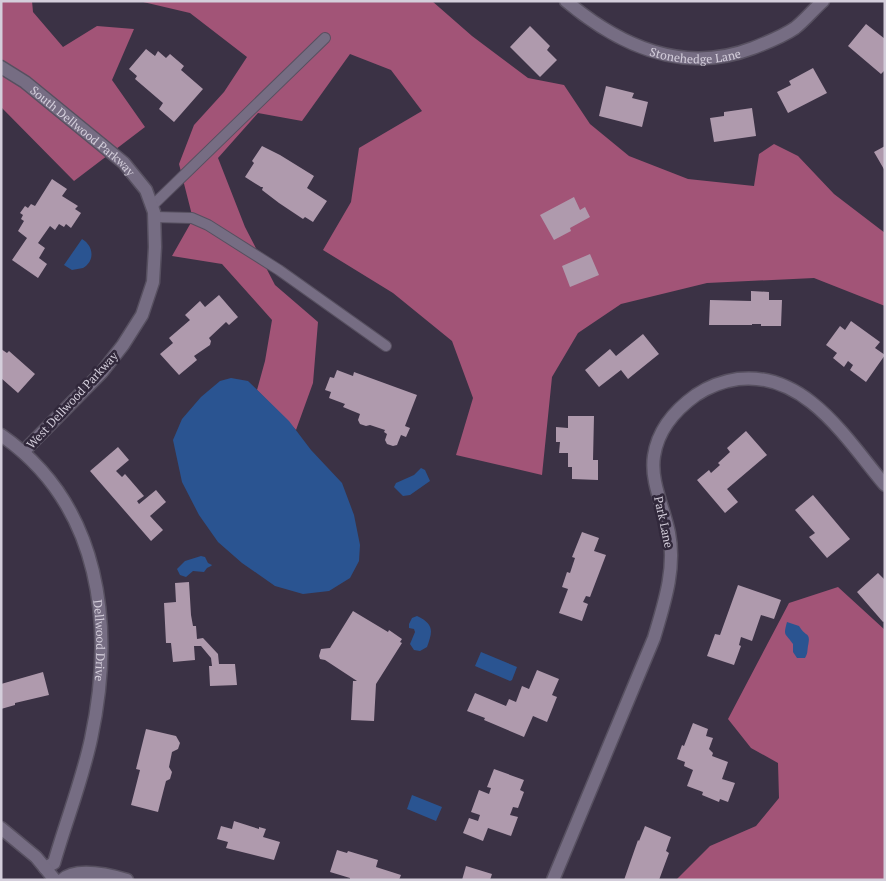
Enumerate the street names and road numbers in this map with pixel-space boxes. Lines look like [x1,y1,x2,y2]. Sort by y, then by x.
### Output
street label: Stonehedge Lane [648,43,742,66]
street label: South Dellwood Parkway [28,82,139,179]
street label: West Dellwood Parkway [23,348,121,452]
street label: Park Lane [651,495,677,549]
street label: Dellwood Drive [91,599,109,682]

